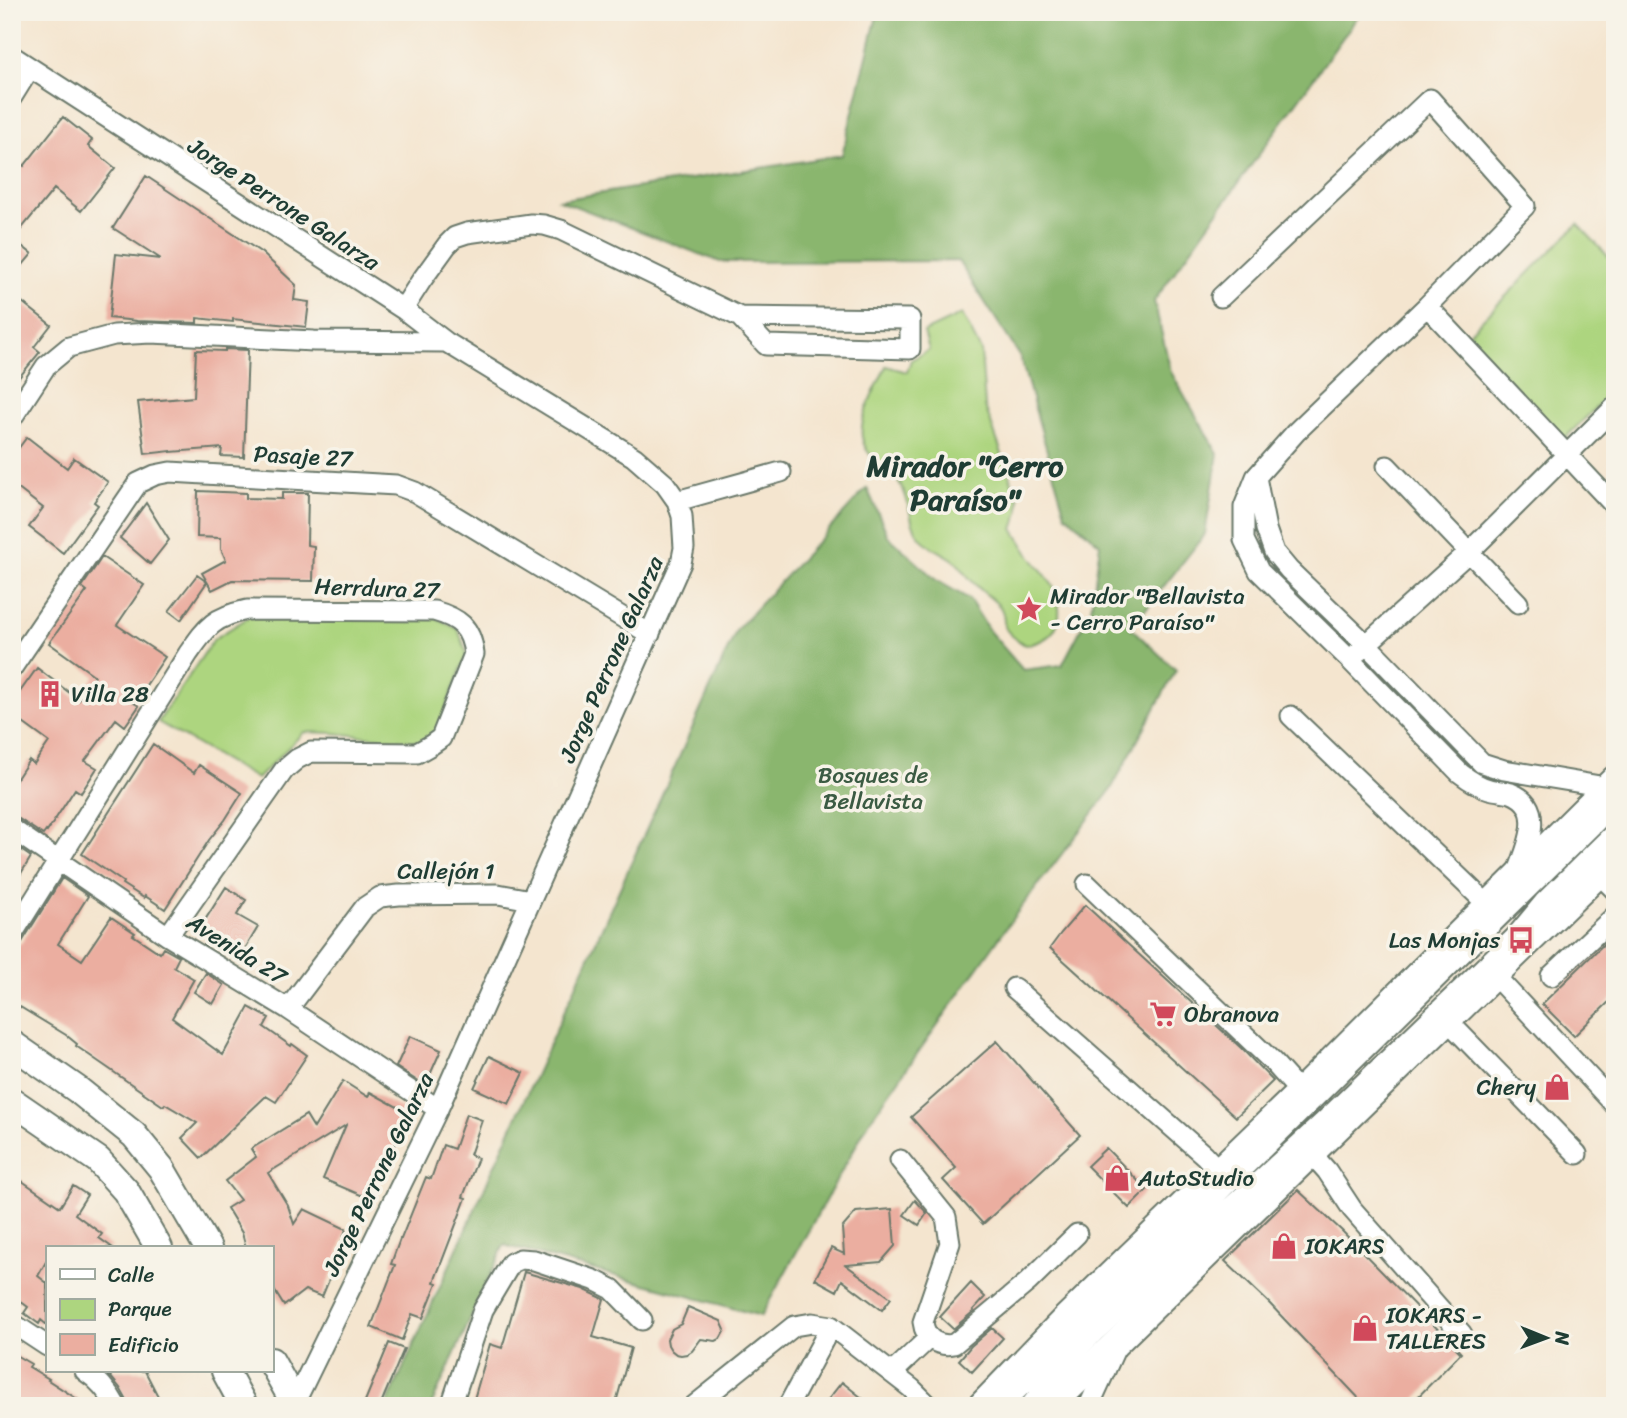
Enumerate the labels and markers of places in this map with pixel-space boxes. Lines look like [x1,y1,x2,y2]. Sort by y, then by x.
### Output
place label: Mirador "Bellavista - Cerro Paraíso" [1050,576,1245,643]
place icon: Mirador "Bellavista - Cerro Paraíso" [1014,594,1044,624]
place label: Villa 28 [71,674,149,715]
building icon: Villa 28 [35,679,65,709]
place label: Las Monjas [1389,920,1500,961]
bus stop icon: Las Monjas [1506,925,1536,955]
place label: Obranova [1184,994,1279,1035]
supermarket icon: Obranova [1148,999,1178,1029]
place label: Chery [1477,1067,1536,1108]
shop icon: Chery [1542,1072,1572,1102]
place label: AutoStudio [1137,1158,1254,1199]
shop icon: AutoStudio [1102,1163,1132,1193]
place label: IOKARS [1304,1226,1384,1267]
shop icon: IOKARS [1269,1231,1299,1261]
place label: IOKARS - TALLERES [1385,1295,1486,1362]
shop icon: IOKARS - TALLERES [1350,1313,1380,1343]

